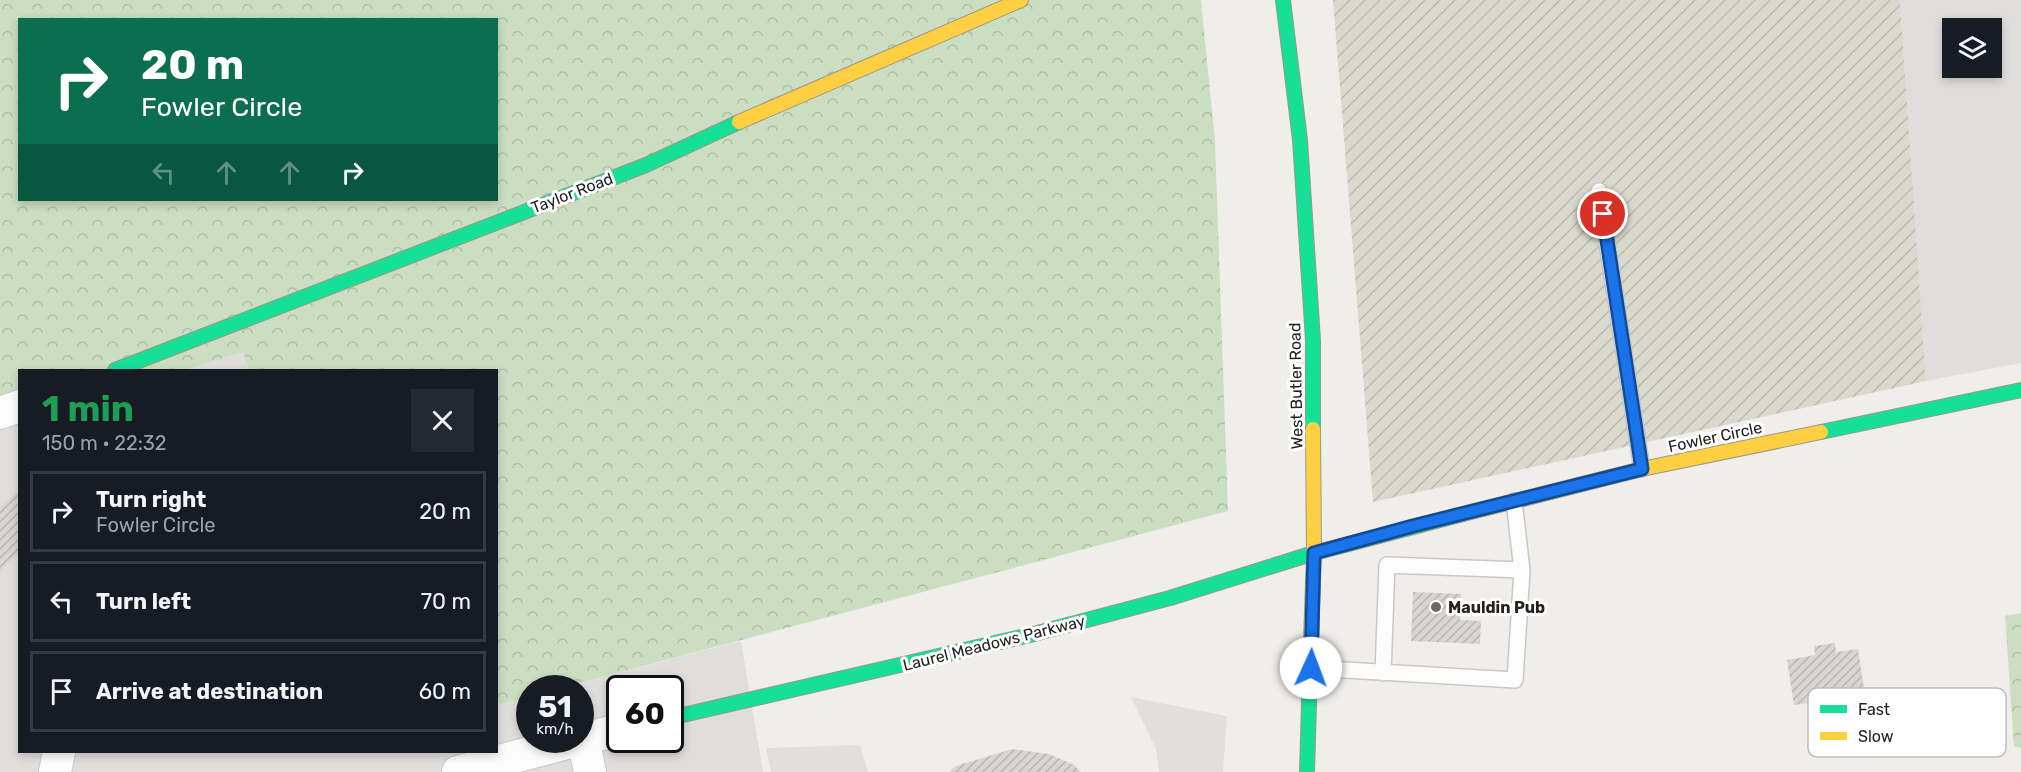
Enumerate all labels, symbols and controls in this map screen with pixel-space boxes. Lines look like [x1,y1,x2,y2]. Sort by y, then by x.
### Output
map controls [1942,18,2002,78]
button: layers [1942,18,2002,78]
text: 20 m [141,40,244,90]
icon: right [42,42,120,120]
text: Fowler Circle [141,91,302,123]
icon: left [147,156,180,189]
icon: ahead [210,156,243,189]
icon: ahead [273,156,306,189]
icon: right [336,156,369,189]
street label: Taylor Road [528,169,616,217]
pin [1577,188,1628,239]
icon: arrive [1586,197,1619,230]
street label: West Butler Road [1285,322,1307,450]
text: 1 min [42,387,134,430]
button: close [411,389,474,452]
street label: Fowler Circle [1666,418,1764,456]
text: 150 m · 22:32 [42,431,167,455]
text: Turn right [96,486,206,513]
icon: right [45,495,78,528]
text: 20 m [419,498,471,525]
text: Fowler Circle [96,513,215,537]
icon: left [45,585,78,618]
text: Turn left [96,588,191,615]
text: 70 m [421,588,471,615]
place label: Mauldin Pub [1448,598,1545,617]
marker: Mauldin Pub [1429,600,1443,614]
street label: Laurel Meadows Parkway [901,611,1087,675]
position arrow [1279,636,1343,700]
icon: arrive [45,675,78,708]
speed limit sign: 60 [606,675,684,753]
text: Arrive at destination [96,678,323,705]
text: 60 m [419,678,471,705]
legend [1808,688,2006,757]
text: 51 [538,689,572,725]
text: Fast [1858,700,1890,719]
text: km/h [536,720,574,738]
text: Slow [1858,727,1894,746]

